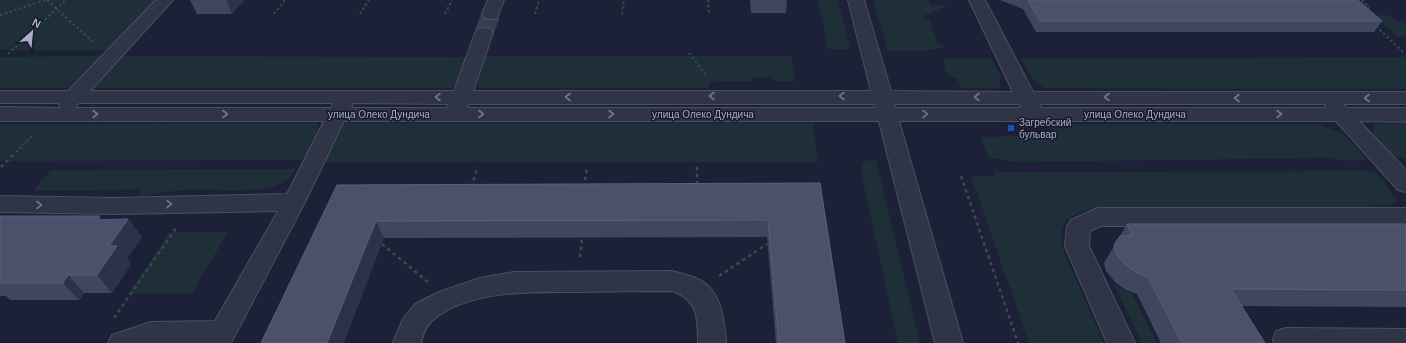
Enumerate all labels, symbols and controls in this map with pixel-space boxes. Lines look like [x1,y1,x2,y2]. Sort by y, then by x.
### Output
north arrow [12,12,52,52]
text: N [30,16,43,30]
one-way arrow [709,92,715,100]
one-way arrow [839,92,845,100]
one-way arrow [435,93,441,101]
one-way arrow [565,93,571,101]
one-way arrow [974,93,980,101]
one-way arrow [1104,93,1110,101]
one-way arrow [1234,94,1240,102]
one-way arrow [1364,94,1370,102]
street label: улица Олеко Дундича [328,109,430,120]
street label: улица Олеко Дундича [652,109,754,120]
street label: улица Олеко Дундича [1084,109,1186,120]
one-way arrow [92,110,98,118]
one-way arrow [222,110,228,118]
one-way arrow [478,110,484,118]
one-way arrow [608,110,614,118]
one-way arrow [922,110,928,118]
one-way arrow [1276,110,1282,118]
place label: Загребский бульвар [1019,117,1071,140]
marker: Загребский бульвар [1006,123,1016,133]
one-way arrow [36,200,42,209]
one-way arrow [166,200,172,208]

